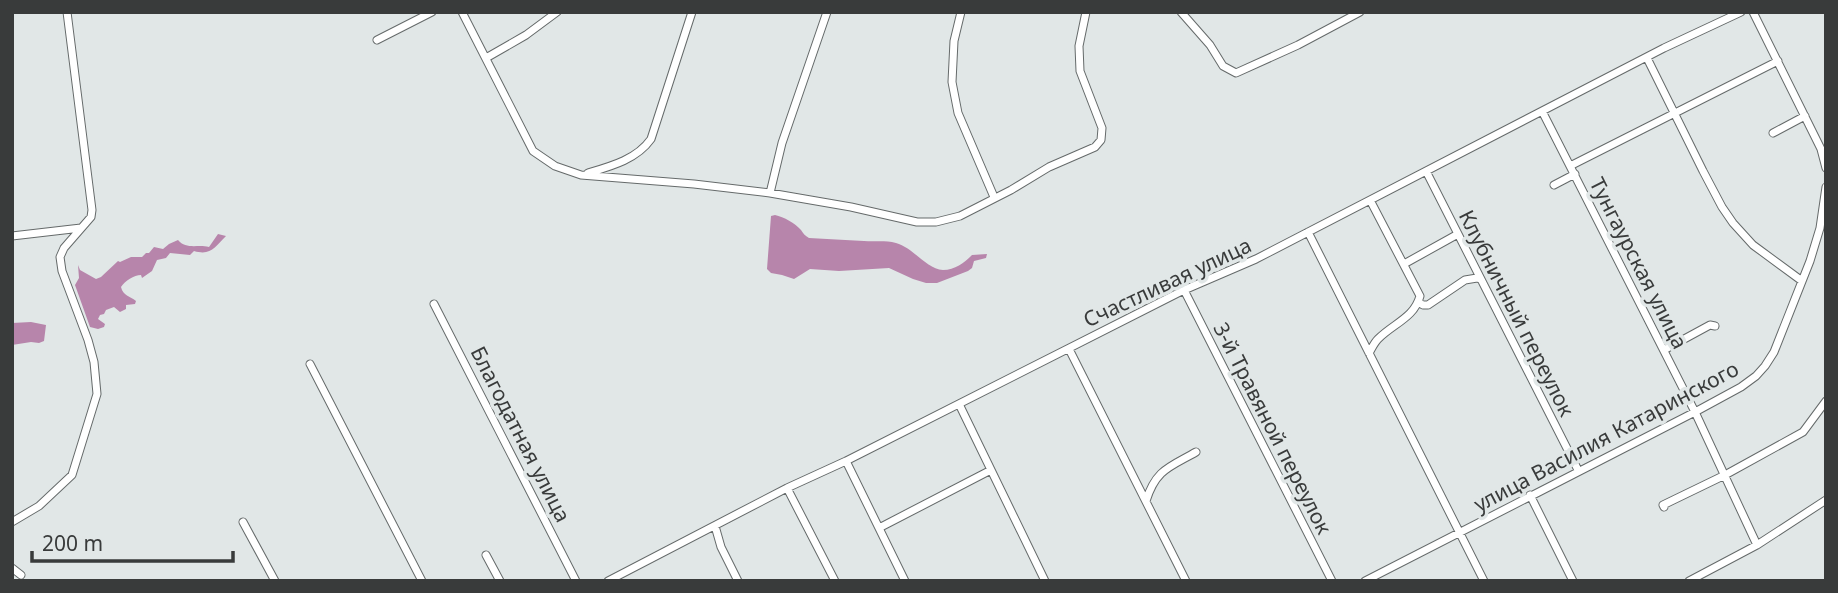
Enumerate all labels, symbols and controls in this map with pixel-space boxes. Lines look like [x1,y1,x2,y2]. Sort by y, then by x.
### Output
street label: Тунгаурская улица [1584,173,1694,353]
street label: Клубничный переулок [1453,205,1581,421]
street label: Счастливая улица [1078,231,1256,333]
street label: 3-й Травяной переулок [1207,317,1339,539]
street label: Благодатная улица [465,341,577,527]
street label: улица Василия Катаринского [1469,354,1743,518]
scale bar [32,520,233,564]
text: 200 m [42,529,103,557]

